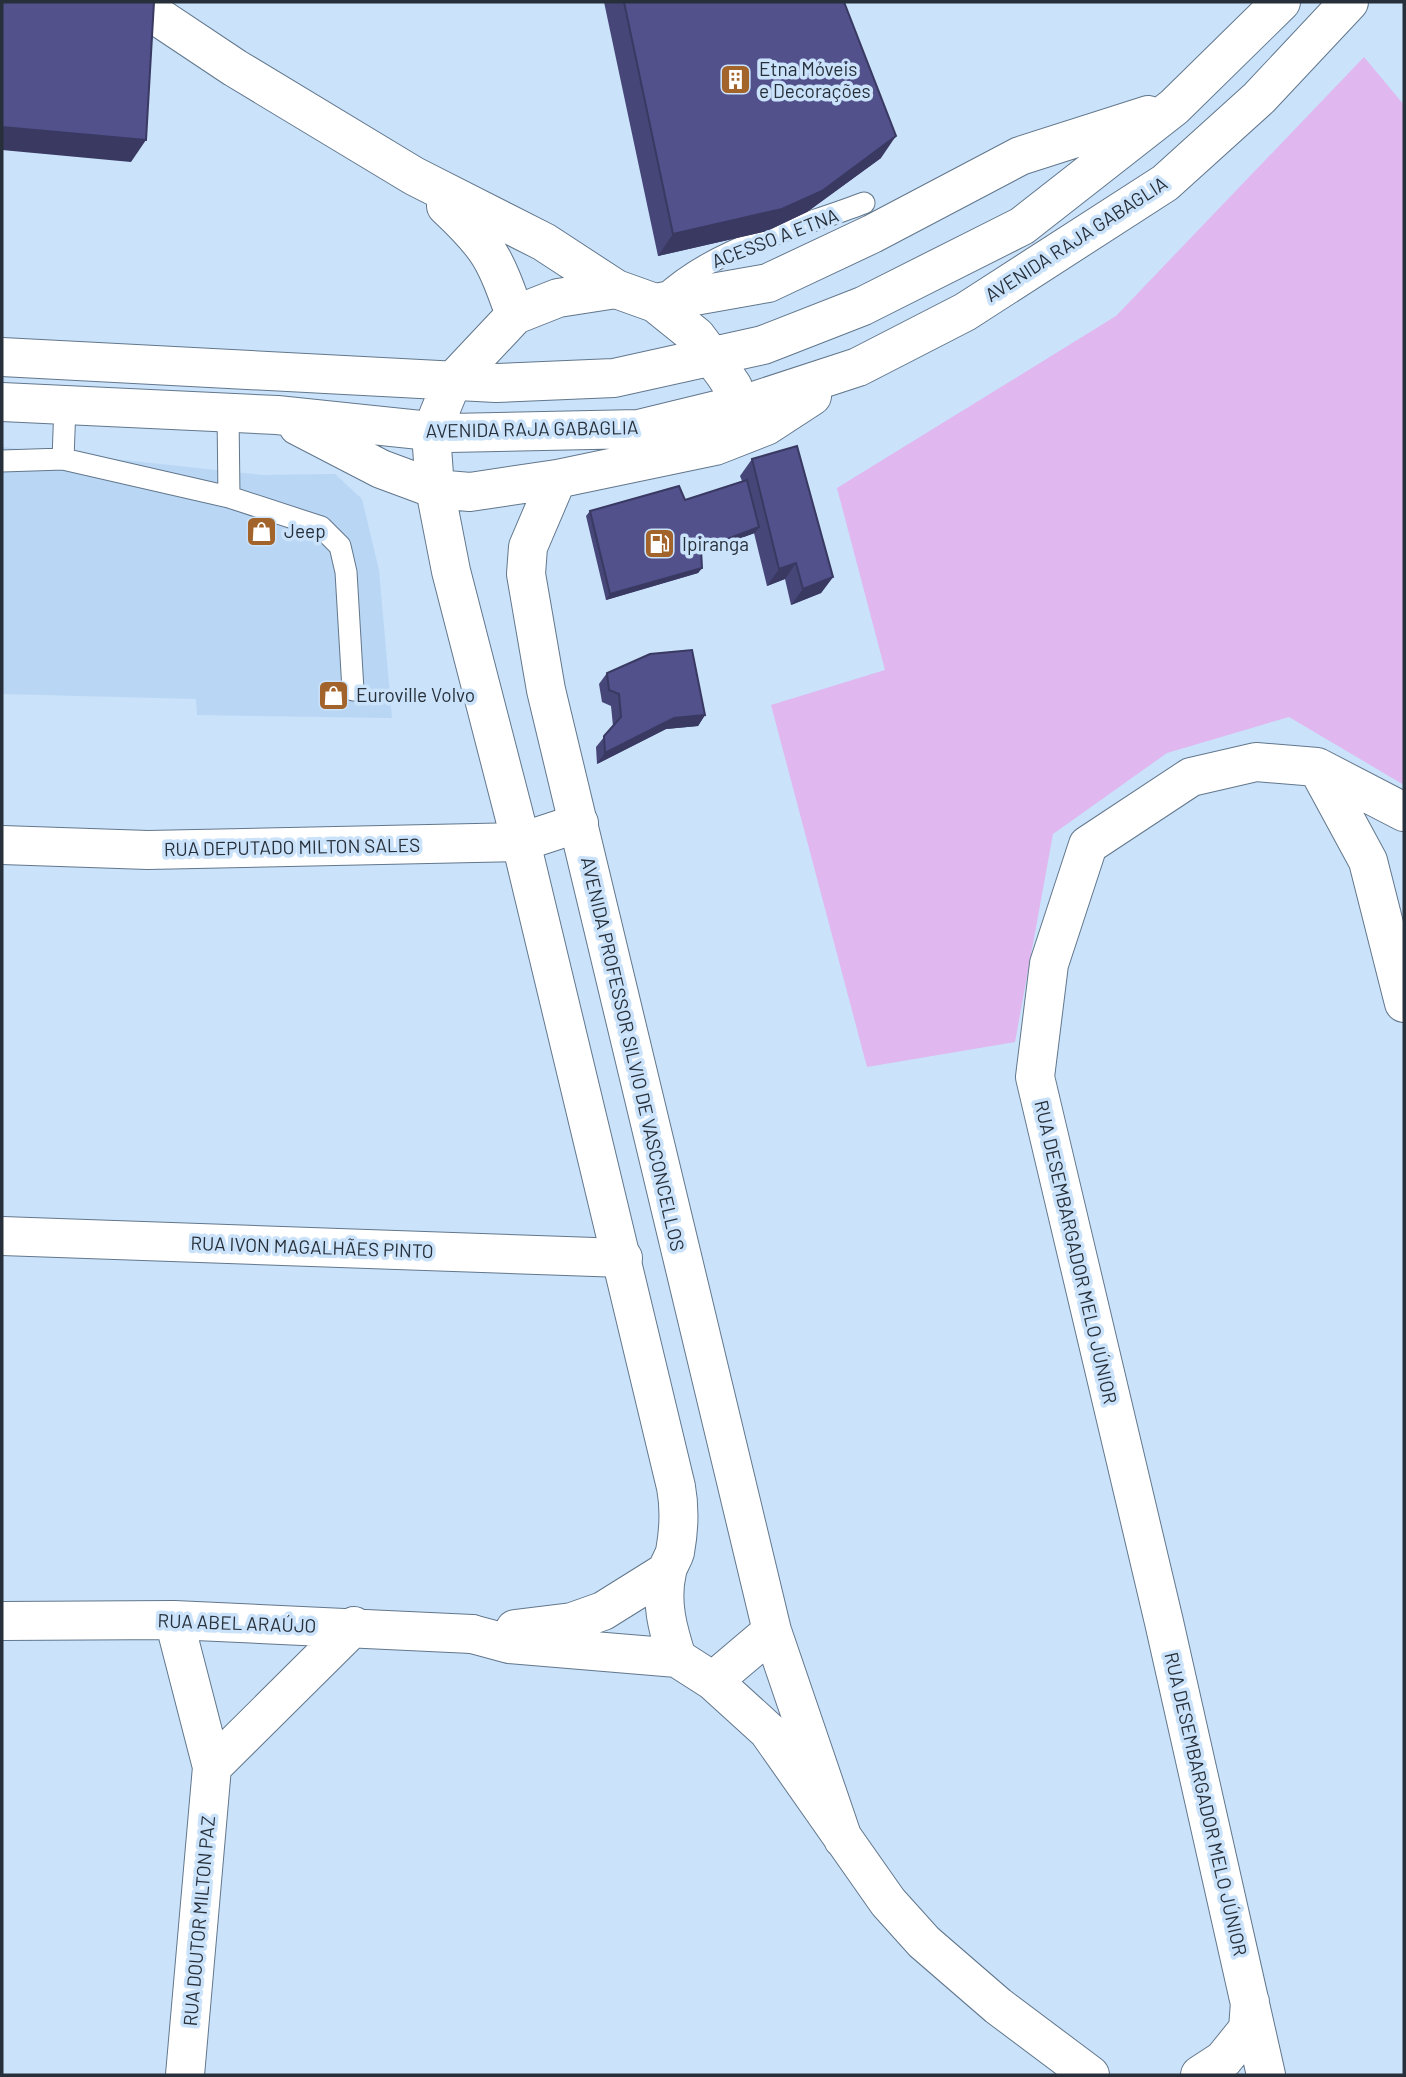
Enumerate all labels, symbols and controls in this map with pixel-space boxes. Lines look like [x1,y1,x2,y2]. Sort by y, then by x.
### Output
place label: Etna Móveis e Decorações [759,57,871,102]
building icon: Etna Móveis e Decorações [719,63,753,97]
street label: AVENIDA RAJA GABAGLIA [980,171,1171,306]
street label: ACESSO A ETNA [708,203,842,272]
street label: AVENIDA RAJA GABAGLIA [425,415,638,442]
shop icon: Jeep [244,514,278,548]
place label: Jeep [284,519,326,542]
fuel station icon: Ipiranga [642,527,676,561]
place label: Ipiranga [682,532,749,555]
shop icon: Euroville Volvo [316,678,350,712]
place label: Euroville Volvo [356,683,475,706]
street label: RUA DEPUTADO MILTON SALES [164,833,420,860]
street label: AVENIDA PROFESSOR SILVIO DE VASCONCELLOS [577,855,690,1253]
street label: RUA DESEMBARGADOR MELO JÚNIOR [1030,1098,1123,1406]
street label: RUA IVON MAGALHÃES PINTO [190,1231,434,1262]
street label: RUA ABEL ARAÚJO [157,1608,317,1637]
street label: RUA DESEMBARGADOR MELO JÚNIOR [1160,1650,1253,1958]
street label: RUA DOUTOR MILTON PAZ [178,1815,219,2027]

